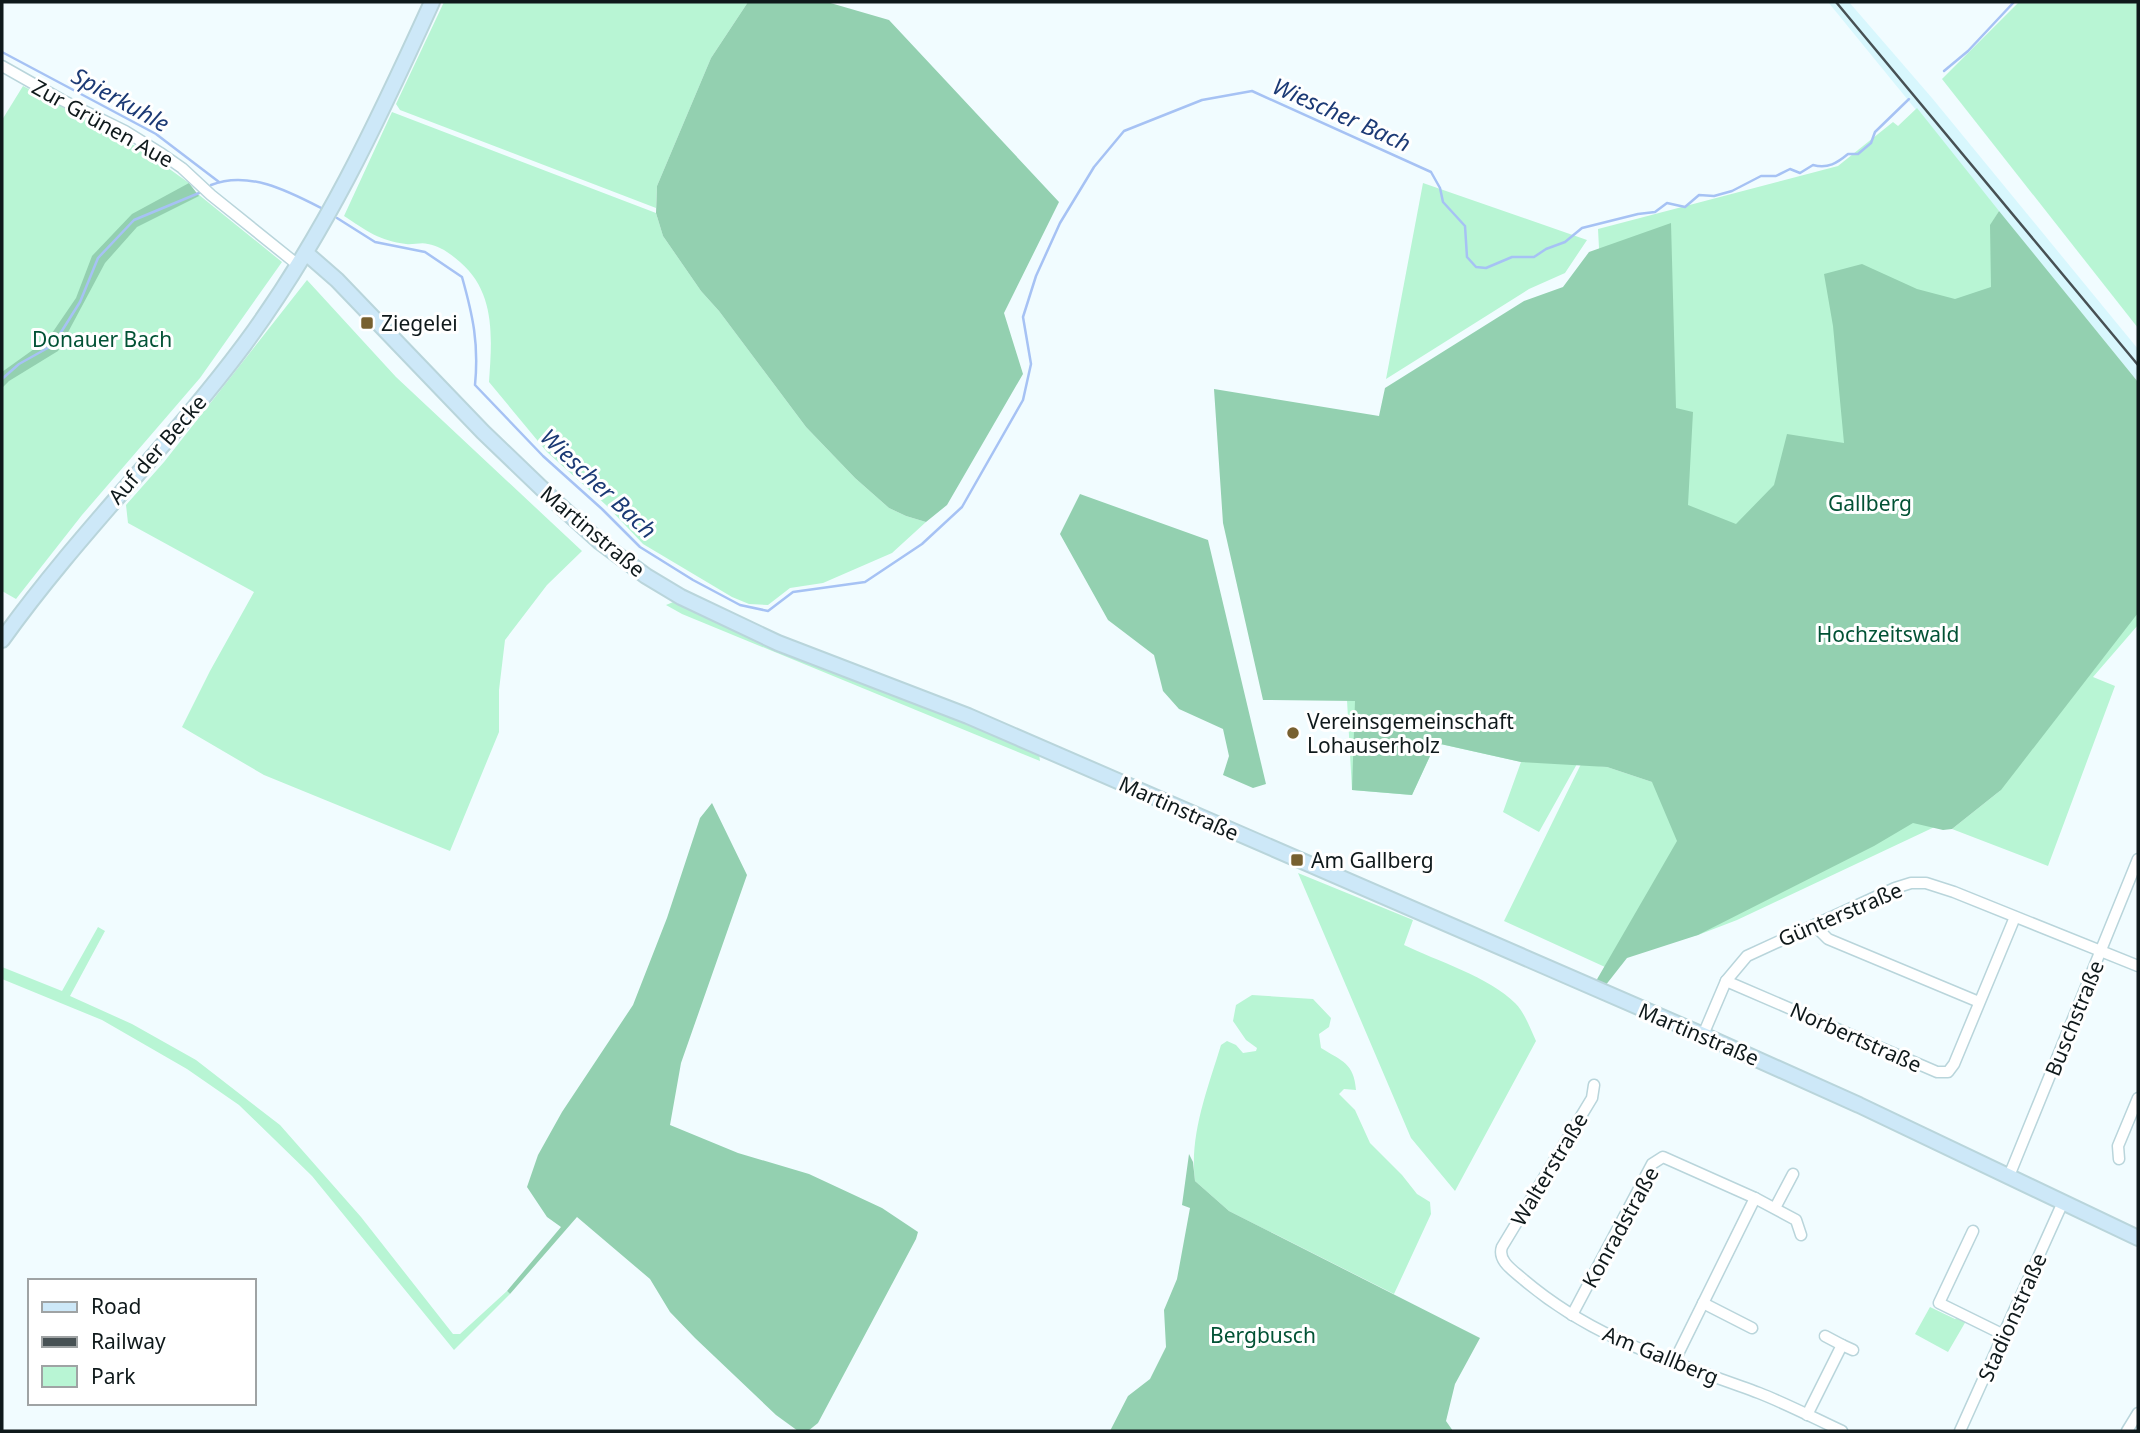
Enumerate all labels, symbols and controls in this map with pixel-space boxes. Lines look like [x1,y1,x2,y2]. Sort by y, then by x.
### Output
water label: Spierkuhle [66,59,176,139]
water label: Wiescher Bach [1268,69,1416,159]
street label: Zur Grünen Aue [27,73,179,173]
place label: Ziegelei [381,309,458,337]
marker: Ziegelei [359,315,375,331]
park label: Donauer Bach [32,325,172,353]
street label: Auf der Becke [102,388,212,510]
water label: Wiescher Bach [534,421,664,545]
street label: Martinstraße [535,479,651,583]
park label: Gallberg [1828,489,1912,517]
park label: Hochzeitswald [1817,620,1959,648]
place label: Vereinsgemeinschaft Lohauserholz [1307,707,1514,759]
marker: Vereinsgemeinschaft Lohauserholz [1285,725,1301,741]
street label: Martinstraße [1115,769,1243,847]
place label: Am Gallberg [1311,846,1434,874]
marker: Am Gallberg [1289,852,1305,868]
street label: Günterstraße [1774,875,1906,953]
street label: Buschstraße [2038,956,2110,1080]
street label: Martinstraße [1635,996,1763,1072]
street label: Norbertstraße [1786,996,1926,1078]
street label: Walterstraße [1504,1107,1594,1231]
street label: Konradstraße [1575,1161,1665,1293]
street label: Stadionstraße [1971,1248,2053,1386]
legend [28,1279,256,1405]
text: Road [91,1292,141,1320]
street label: Am Gallberg [1599,1319,1723,1391]
park label: Bergbusch [1210,1321,1316,1349]
text: Railway [91,1327,166,1355]
text: Park [91,1362,136,1390]

